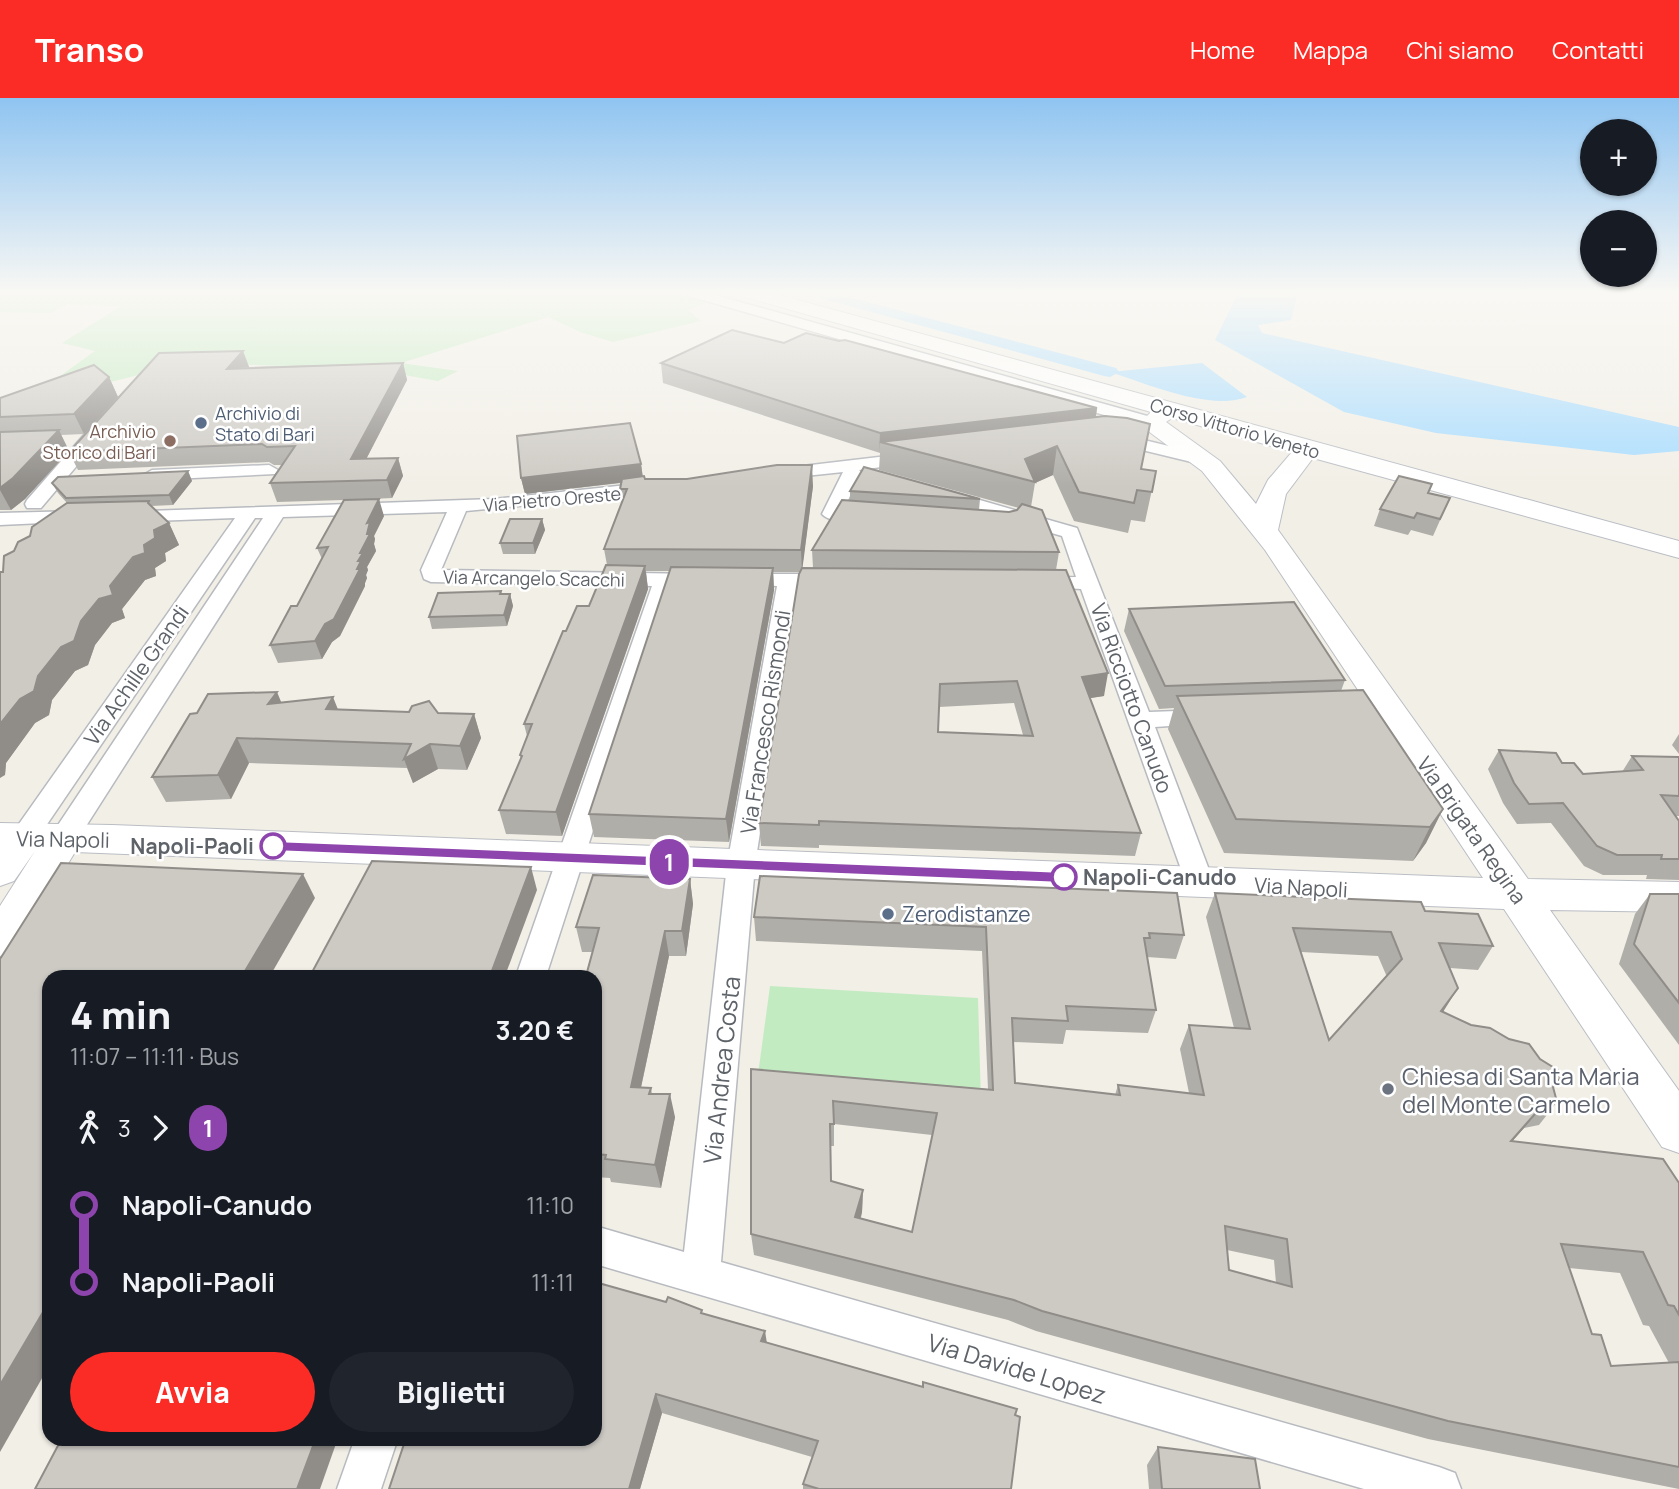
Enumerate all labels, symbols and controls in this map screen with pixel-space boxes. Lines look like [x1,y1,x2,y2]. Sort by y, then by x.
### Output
text: Transo [35,27,144,72]
text: Home [1190,33,1255,66]
text: Mappa [1293,33,1368,66]
text: Chi siamo [1406,33,1514,66]
text: Contatti [1552,33,1644,66]
map controls [1580,119,1657,287]
button: + [1580,119,1657,196]
button: − [1580,210,1657,287]
street label: Corso Vittorio Veneto [1147,392,1323,464]
place label: Archivio di Stato di Bari [215,401,315,446]
marker: Archivio di Stato di Bari [193,415,209,431]
place label: Archivio Storico di Bari [43,419,156,464]
marker: Archivio Storico di Bari [162,433,178,449]
street label: Via Pietro Oreste [482,481,622,517]
street label: Via Arcangelo Scacchi [443,564,625,592]
street label: Via Achille Grandi [77,599,195,751]
street label: Via Ricciotto Canudo [1085,599,1179,797]
street label: Via Francesco Rismondi [733,608,797,836]
street label: Via Brigata Regina [1411,751,1533,909]
street label: Via Napoli [16,824,110,854]
place label: Napoli-Paoli [130,832,254,860]
marker: Napoli-Paoli [260,833,286,859]
line badge: 1 [646,839,692,885]
text: 1 [664,845,674,878]
place label: Napoli-Canudo [1083,863,1237,891]
marker: Napoli-Canudo [1051,864,1077,890]
street label: Via Napoli [1253,871,1349,903]
place label: Zerodistanze [902,900,1030,928]
marker: Zerodistanze [880,906,896,922]
street label: Via Andrea Costa [695,975,747,1165]
text: 4 min [70,988,171,1040]
text: 3.20 € [495,1012,574,1048]
text: 11:07 – 11:11 · Bus [70,1040,239,1072]
place label: Chiesa di Santa Maria del Monte Carmelo [1402,1059,1640,1120]
marker: Chiesa di Santa Maria del Monte Carmelo [1380,1081,1396,1097]
icon: walk [70,1109,108,1147]
icon: forward [141,1109,179,1147]
text: 1 [203,1111,213,1144]
text: 3 [118,1112,131,1144]
text: Napoli-Canudo [122,1187,312,1223]
text: 11:10 [526,1189,574,1221]
text: Napoli-Paoli [122,1264,275,1300]
text: 11:11 [531,1266,574,1298]
street label: Via Davide Lopez [924,1325,1110,1411]
button: Avvia [70,1352,315,1432]
button: Biglietti [329,1352,574,1432]

